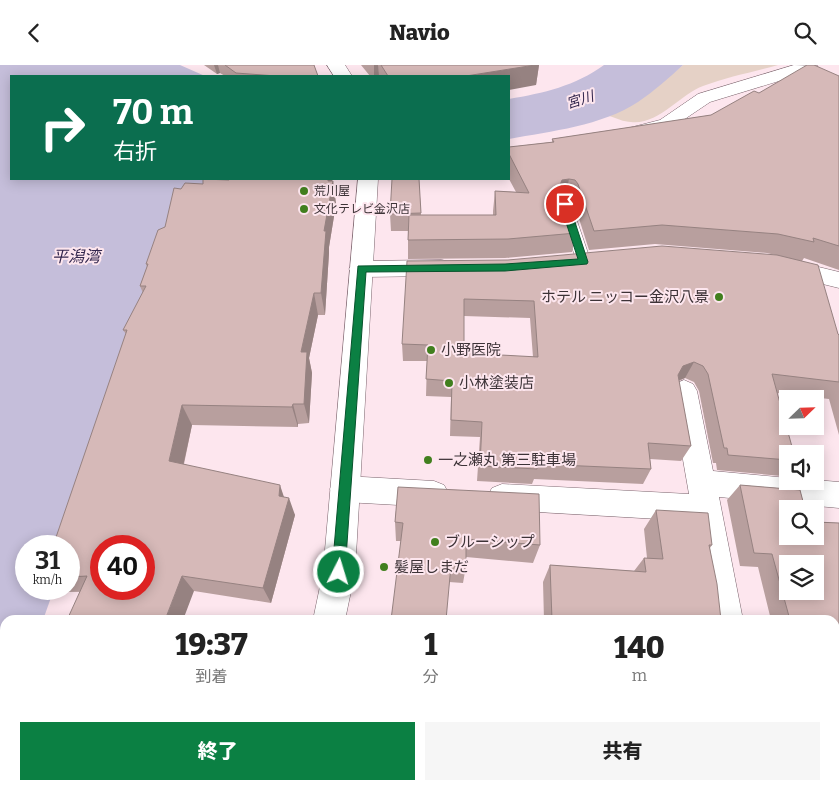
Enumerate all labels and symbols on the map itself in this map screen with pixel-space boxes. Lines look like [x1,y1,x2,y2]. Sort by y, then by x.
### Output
water label: 宮川 [564,87,598,112]
pin [544,183,586,225]
place label: 荒川屋 [314,184,350,198]
marker: 荒川屋 [298,185,310,197]
place label: 文化テレビ金沢店 [314,202,410,216]
marker: 文化テレビ金沢店 [298,203,310,215]
water label: 平潟湾 [52,247,103,266]
place label: ホテル ニッコー金沢八景 [541,288,709,306]
marker: ホテル ニッコー金沢八景 [713,291,725,303]
place label: 小野医院 [441,341,501,359]
marker: 小野医院 [425,344,437,356]
place label: 小林塗装店 [459,374,534,392]
marker: 小林塗装店 [443,377,455,389]
north arrow [779,390,824,435]
place label: 一之瀬丸 第三駐車場 [438,451,576,469]
marker: 一之瀬丸 第三駐車場 [422,454,434,466]
place label: ブルーシップ [445,533,535,551]
speed limit sign: 40 [90,535,155,600]
marker: ブルーシップ [429,536,441,548]
position arrow [312,545,364,597]
place label: 髪屋しまだ [394,558,469,576]
marker: 髪屋しまだ [378,561,390,573]

